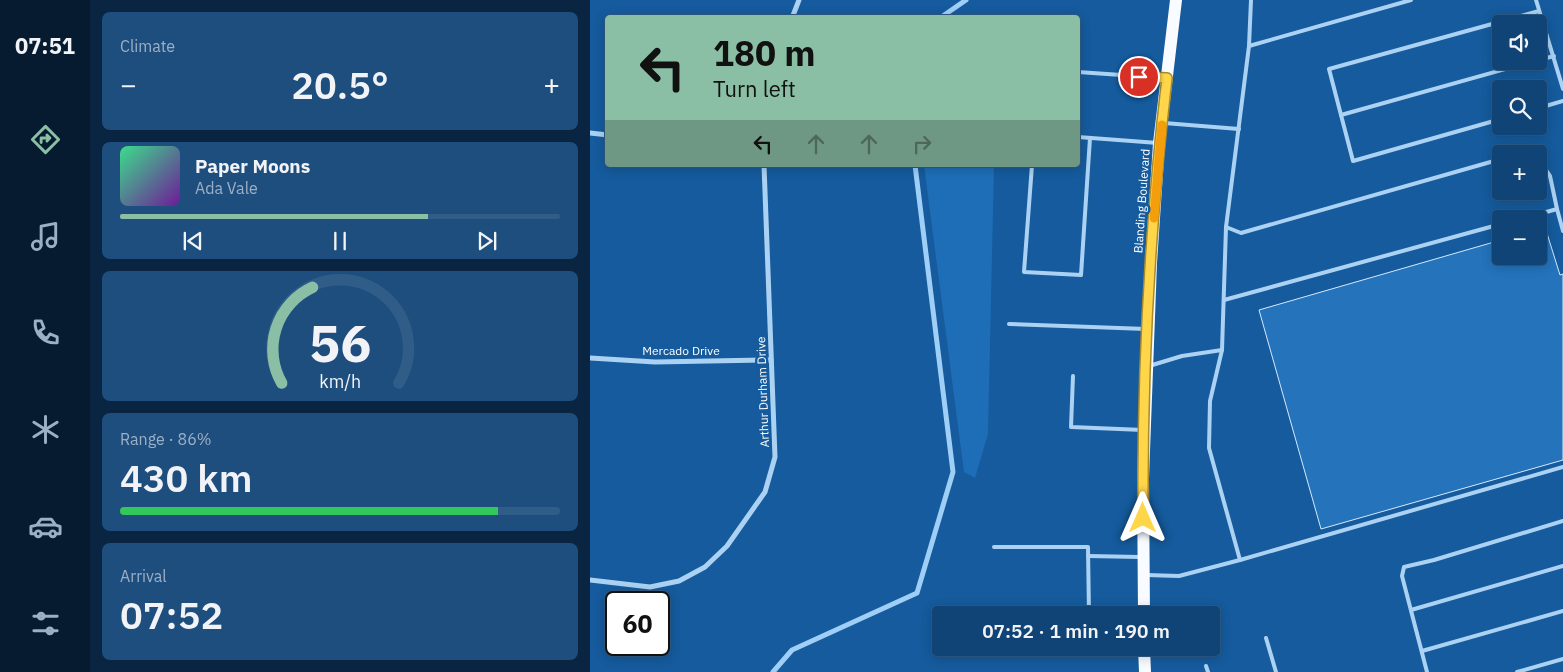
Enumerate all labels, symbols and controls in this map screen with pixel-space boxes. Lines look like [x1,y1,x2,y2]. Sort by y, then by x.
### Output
map controls [1492,15,1547,265]
button: sound [1492,15,1547,70]
text: 180 m [713,30,816,76]
text: 07:51 [15,31,75,60]
icon: left [630,35,695,100]
text: Climate [120,36,175,56]
pin [1118,56,1160,98]
text: 20.5° [291,60,389,109]
icon: arrive [1125,63,1153,91]
text: − [120,66,137,103]
text: + [543,66,560,103]
text: Turn left [713,74,796,103]
button: search [1492,80,1547,135]
icon: directions [28,122,63,157]
icon: left [749,130,777,158]
icon: ahead [802,130,830,158]
icon: ahead [855,130,883,158]
icon: right [908,130,936,158]
button: + [1492,145,1547,200]
street label: Blanding Boulevard [1130,148,1153,254]
text: Paper Moons [195,154,310,178]
text: Ada Vale [195,178,258,198]
button: − [1492,210,1547,265]
icon: music [28,219,63,254]
icon: previous [179,227,207,255]
icon: pause [326,227,354,255]
icon: next [473,227,501,255]
text: 56 [309,309,371,376]
icon: phone [28,315,63,350]
street label: Arthur Durham Drive [753,336,772,448]
street label: Mercado Drive [642,343,720,358]
text: km/h [319,370,361,393]
icon: climate [28,412,63,447]
text: Range · 86% [120,429,212,449]
text: 430 km [120,453,252,502]
position arrow [1116,491,1168,543]
icon: car [28,509,63,544]
text: Arrival [120,566,167,586]
text: 07:52 [120,590,223,639]
speed limit sign: 60 [605,591,670,656]
icon: filters [28,606,63,641]
text: 07:52 · 1 min · 190 m [982,619,1170,643]

